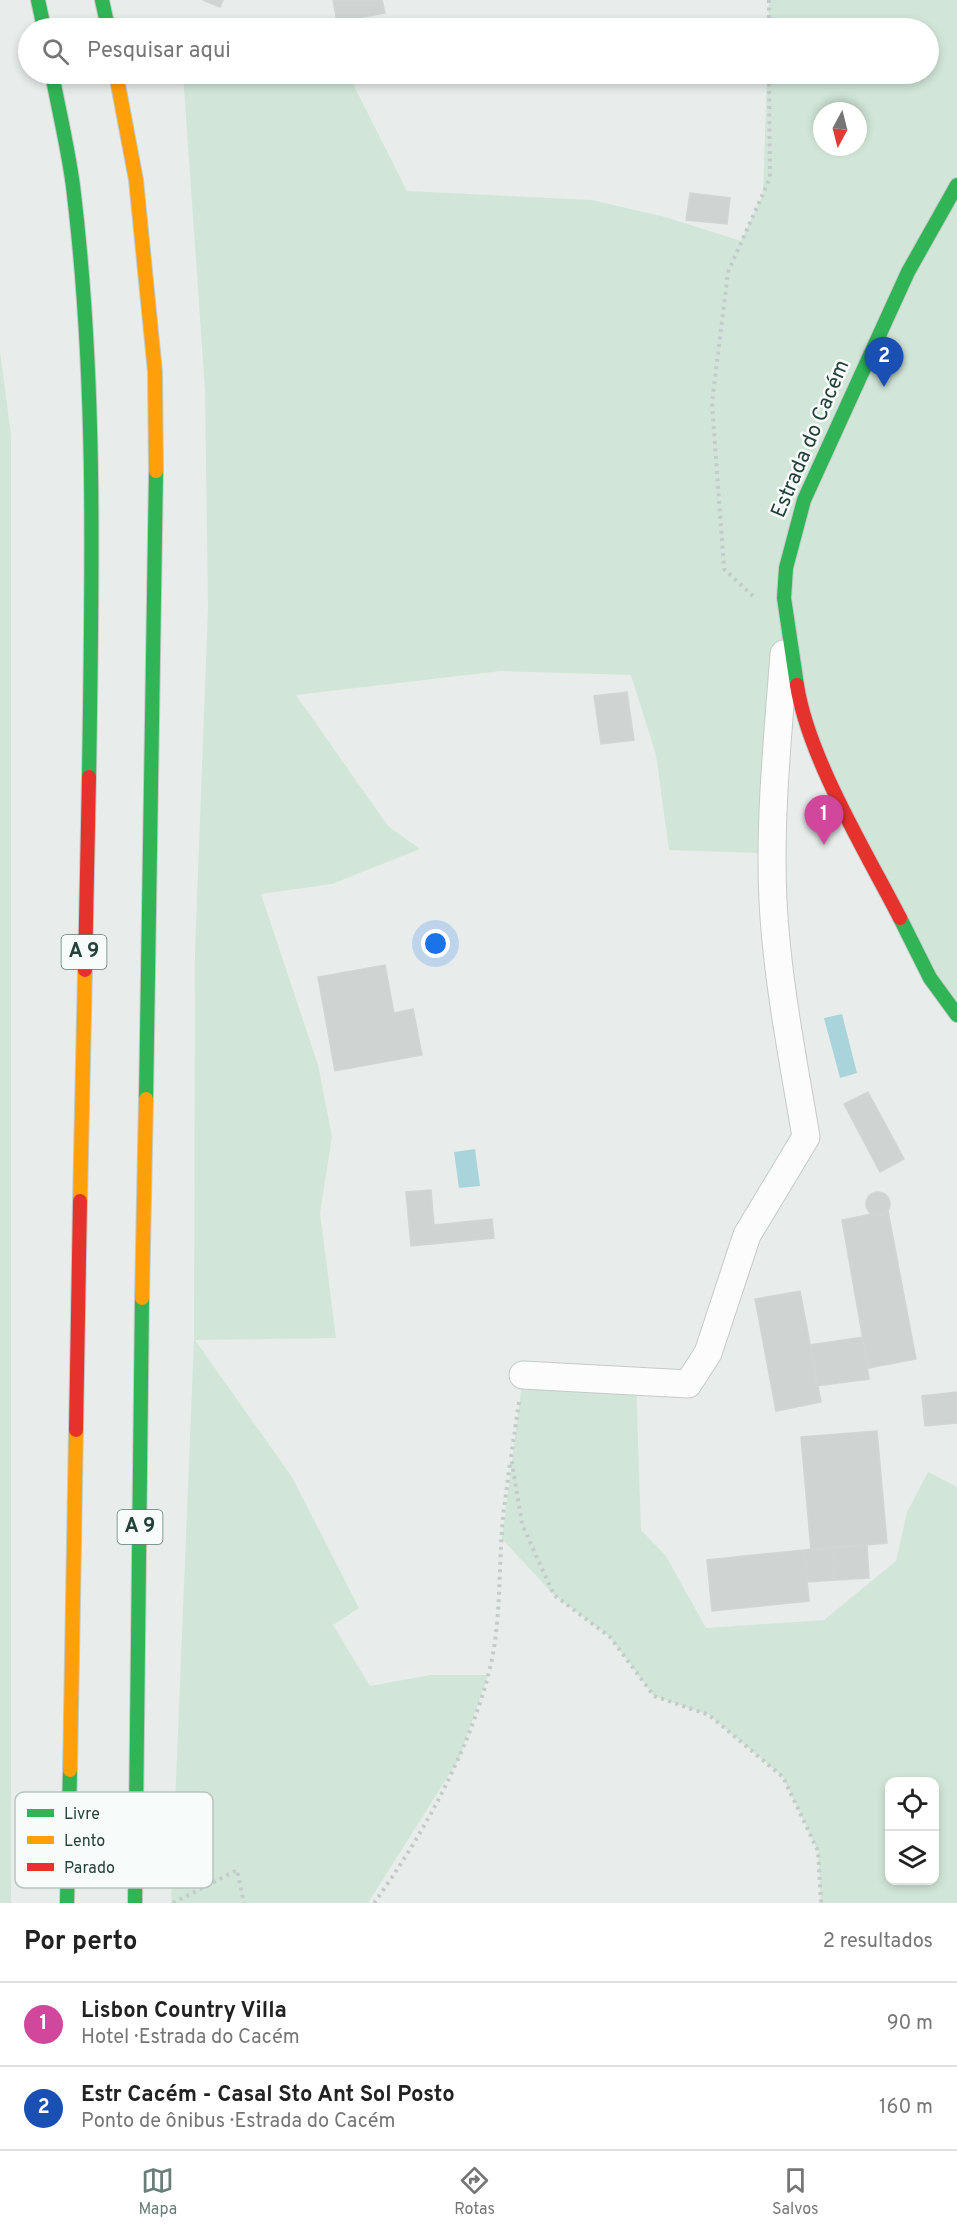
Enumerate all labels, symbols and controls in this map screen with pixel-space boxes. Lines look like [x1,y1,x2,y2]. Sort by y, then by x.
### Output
search box [18,18,939,84]
icon: search [39,35,72,68]
text: Pesquisar aqui [87,38,231,65]
north arrow [813,102,867,156]
pin: 2 [864,338,904,387]
street label: Estrada do Cacém [766,356,856,522]
pin: 1 [804,796,844,845]
your location [421,929,450,958]
road number: A 9 [62,935,106,969]
road number: A 9 [118,1510,162,1544]
map controls [885,1777,939,1885]
button: locate [885,1777,939,1831]
legend [15,1792,213,1888]
text: Livre [64,1805,100,1825]
button: layers [885,1831,939,1885]
text: Lento [64,1832,105,1852]
text: Parado [64,1859,115,1879]
text: Por perto [24,1926,138,1959]
text: 2 resultados [823,1929,933,1955]
text: Lisbon Country Villa [81,1998,287,2025]
text: 1 [40,2011,48,2037]
text: 90 m [887,2011,933,2037]
text: Hotel · Estrada do Cacém [81,2025,300,2051]
text: Estr Cacém - Casal Sto Ant Sol Posto [81,2082,455,2109]
text: 2 [37,2095,50,2121]
text: 160 m [879,2095,933,2121]
text: Ponto de ônibus · Estrada do Cacém [81,2109,396,2135]
tab: Mapa [138,2164,177,2220]
tab: Rotas [454,2164,495,2220]
tab: Salvos [772,2164,819,2220]

